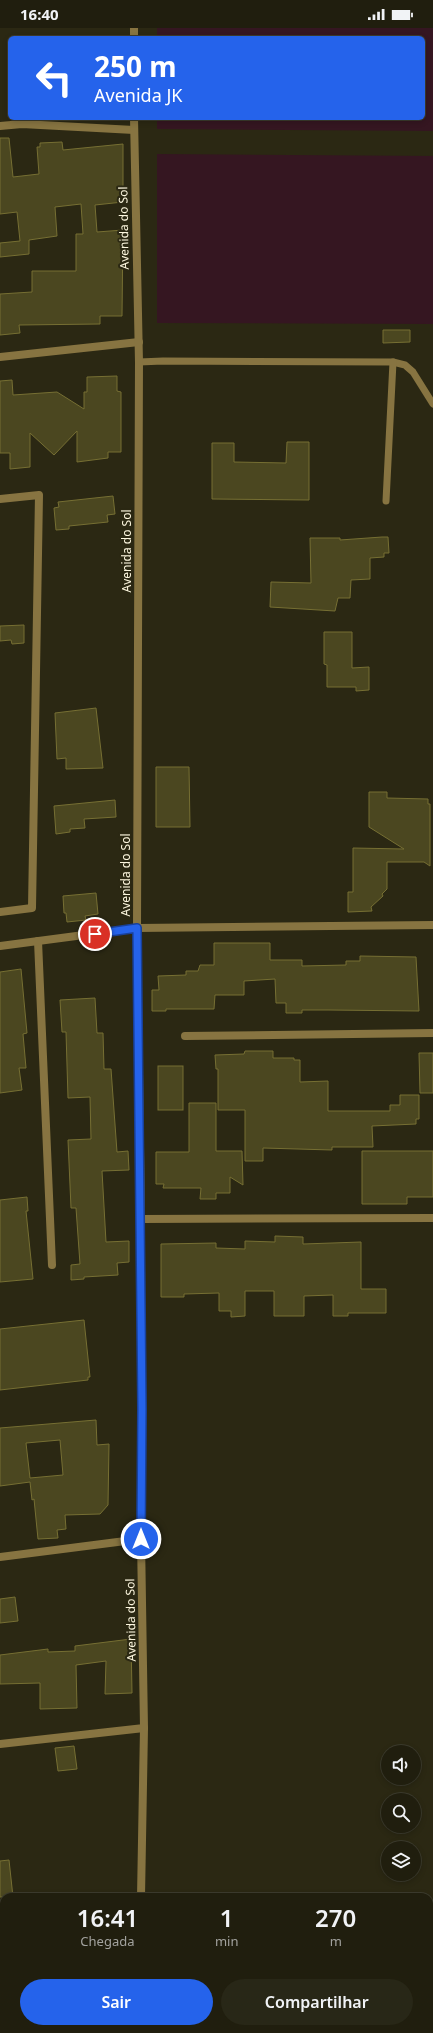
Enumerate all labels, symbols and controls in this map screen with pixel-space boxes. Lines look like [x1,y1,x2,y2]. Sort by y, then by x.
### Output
text: 16:40 [20,4,59,24]
text: 250 m [94,47,177,85]
icon: left [28,52,80,104]
text: Avenida JK [94,83,182,107]
street label: Avenida do Sol [114,186,133,270]
street label: Avenida do Sol [118,510,135,592]
street label: Avenida do Sol [117,834,134,916]
pin [78,917,112,951]
icon: arrive [84,923,106,945]
position arrow [120,1518,162,1560]
street label: Avenida do Sol [121,1578,140,1662]
map controls [381,1745,421,1881]
button: sound [381,1745,421,1785]
button: search [381,1793,421,1833]
button: layers [381,1841,421,1881]
text: 16:41 [77,1901,138,1934]
text: 1 [220,1901,234,1934]
text: 270 [315,1901,356,1934]
text: Chegada [80,1932,135,1950]
text: min [215,1932,238,1950]
text: m [330,1932,342,1950]
button: Sair [20,1979,213,2025]
button: Compartilhar [221,1979,413,2025]

